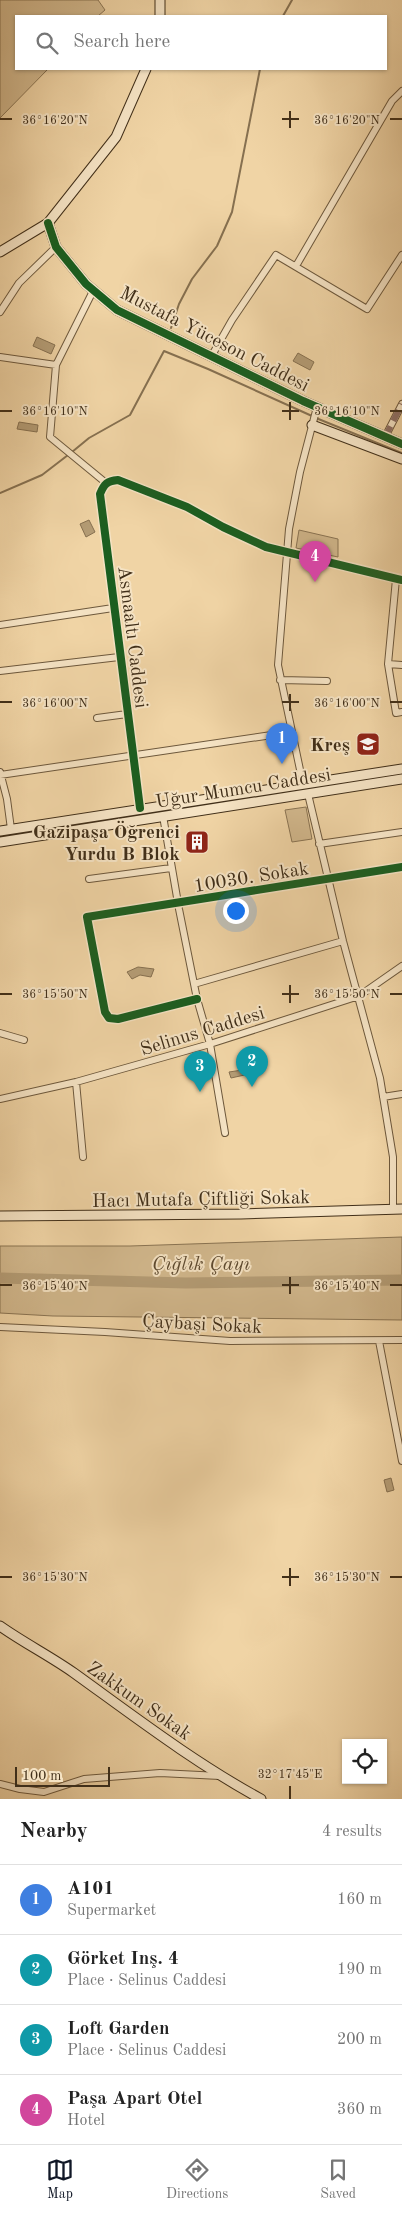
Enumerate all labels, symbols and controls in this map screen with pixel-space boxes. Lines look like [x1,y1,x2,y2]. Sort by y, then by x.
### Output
search box [15,15,387,70]
icon: search [33,29,61,57]
text: Search here [73,33,170,52]
text: 36°16'20"N [22,115,88,127]
text: 36°16'20"N [314,115,380,127]
street label: Mustafa Yüceson Caddesi [116,284,312,396]
text: 36°16'10"N [22,406,88,418]
text: 36°16'10"N [314,406,380,418]
pin: 4 [299,541,331,582]
street label: Asmaaltı Caddesi [113,565,150,709]
text: 36°16'00"N [22,698,88,710]
text: 36°16'00"N [314,698,380,710]
pin: 1 [266,723,298,764]
school or university icon: Kreş [355,731,381,757]
place label: Kreş [310,737,350,756]
street label: Uğur Mumcu Caddesi [154,766,332,813]
place label: Gazipaşa Öğrenci Yurdu B Blok [33,820,180,865]
building icon: Gazipaşa Öğrenci Yurdu B Blok [184,829,210,855]
street label: 10030. Sokak [193,860,310,897]
your location [223,898,249,924]
text: 36°15'50"N [22,988,88,1001]
text: 36°15'50"N [314,988,380,1001]
street label: Selinus Caddesi [138,1004,267,1060]
pin: 2 [236,1046,268,1087]
pin: 3 [184,1051,216,1092]
street label: Hacı Mutafa Çiftliği Sokak [92,1189,310,1212]
water label: Çığlık Çayı [152,1255,251,1275]
text: 36°15'40"N [22,1280,88,1293]
text: 36°15'40"N [314,1280,380,1293]
street label: Çaybaşi Sokak [141,1313,262,1338]
text: 36°15'30"N [22,1571,88,1584]
text: 36°15'30"N [314,1571,380,1584]
street label: Zakkum Sokak [83,1659,194,1745]
map controls [342,1739,387,1784]
button: locate [342,1739,387,1784]
scale bar [15,1764,110,1787]
text: 32°17'45"E [258,1768,322,1781]
text: 100 m [22,1769,61,1783]
text: Nearby [20,1821,88,1842]
text: 4 results [322,1824,382,1840]
text: A101 [67,1880,114,1899]
text: 1 [31,1892,41,1908]
text: 160 m [337,1892,382,1908]
text: Supermarket [67,1903,156,1919]
text: Görket Inş. 4 [67,1950,179,1969]
text: 2 [31,1962,41,1978]
text: 190 m [337,1962,382,1978]
text: Place · Selinus Caddesi [67,1973,226,1989]
text: Loft Garden [67,2020,170,2039]
text: 3 [31,2032,41,2048]
text: 200 m [337,2032,382,2048]
text: Place · Selinus Caddesi [67,2043,226,2059]
text: Paşa Apart Otel [67,2090,202,2109]
text: 4 [31,2102,41,2118]
text: 360 m [337,2102,382,2118]
text: Hotel [67,2113,105,2129]
tab: Map [46,2156,74,2203]
tab: Directions [166,2156,228,2203]
tab: Saved [320,2156,356,2203]

